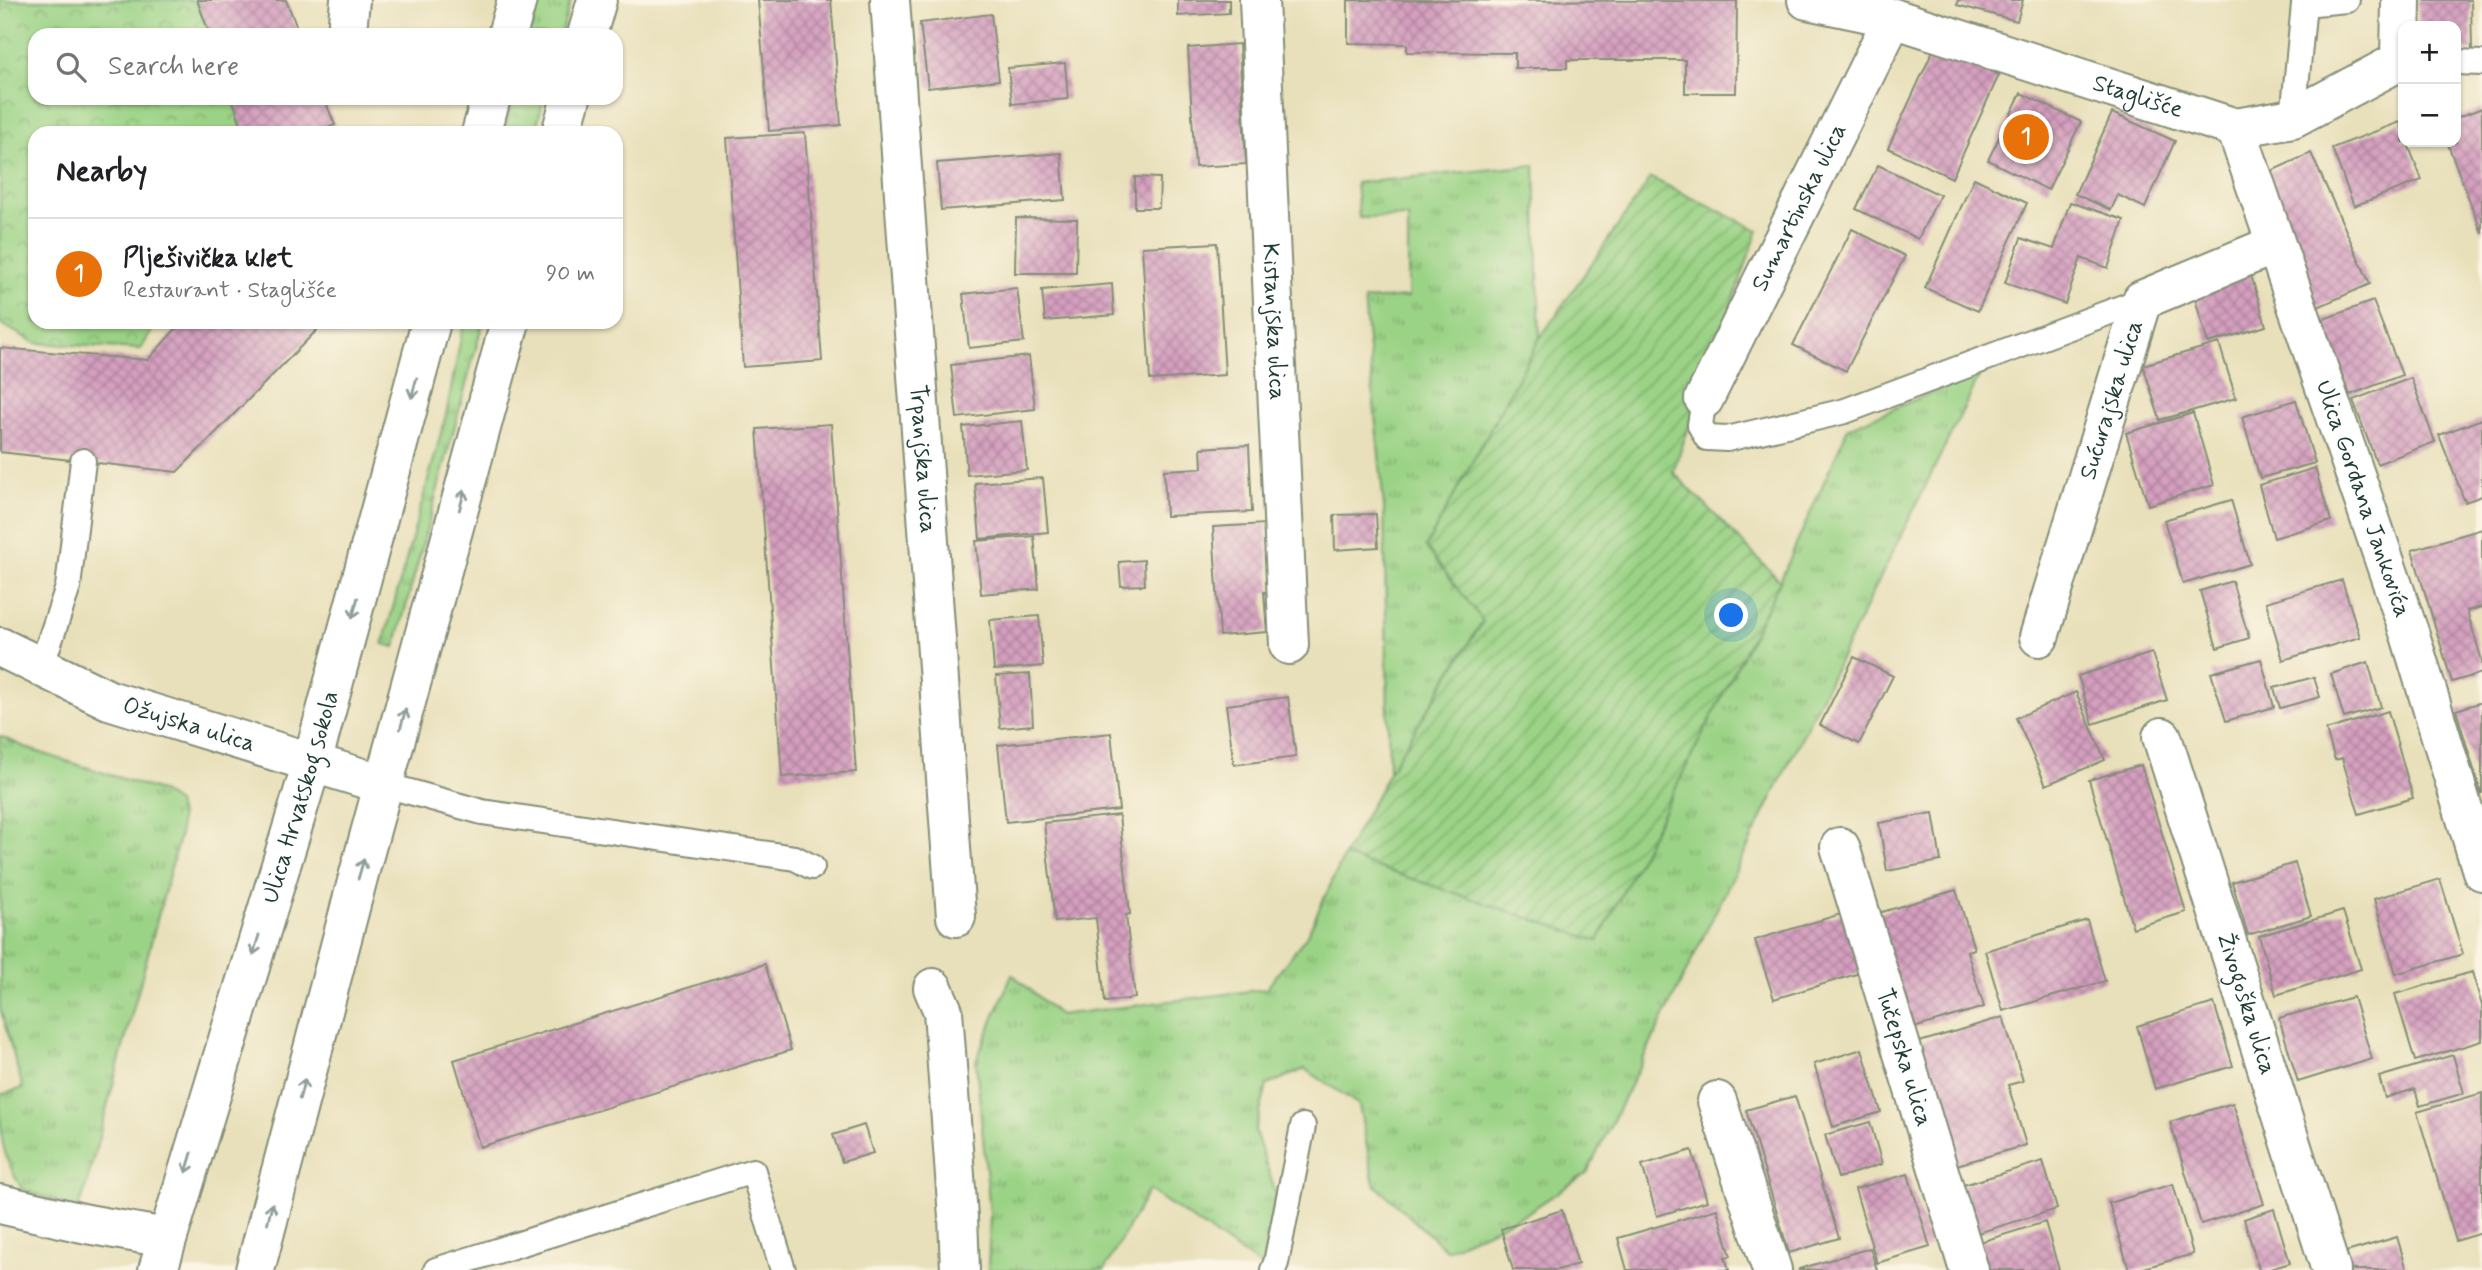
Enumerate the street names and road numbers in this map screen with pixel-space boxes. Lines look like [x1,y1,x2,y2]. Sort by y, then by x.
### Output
street label: Staglišće [2089,68,2187,126]
street label: Sumartinska ulica [1744,118,1854,297]
street label: Kistanjska ulica [1255,242,1293,401]
street label: Sućurajska ulica [2073,316,2150,483]
street label: Ulica Gordana Jankovića [2308,376,2418,622]
street label: Trpanjska ulica [902,383,944,534]
street label: Ulica Hrvatskog sokola [255,687,346,907]
street label: Ožujska ulica [119,690,259,760]
street label: Živogoška ulica [2210,929,2284,1079]
street label: Tučepska ulica [1869,985,1940,1130]

